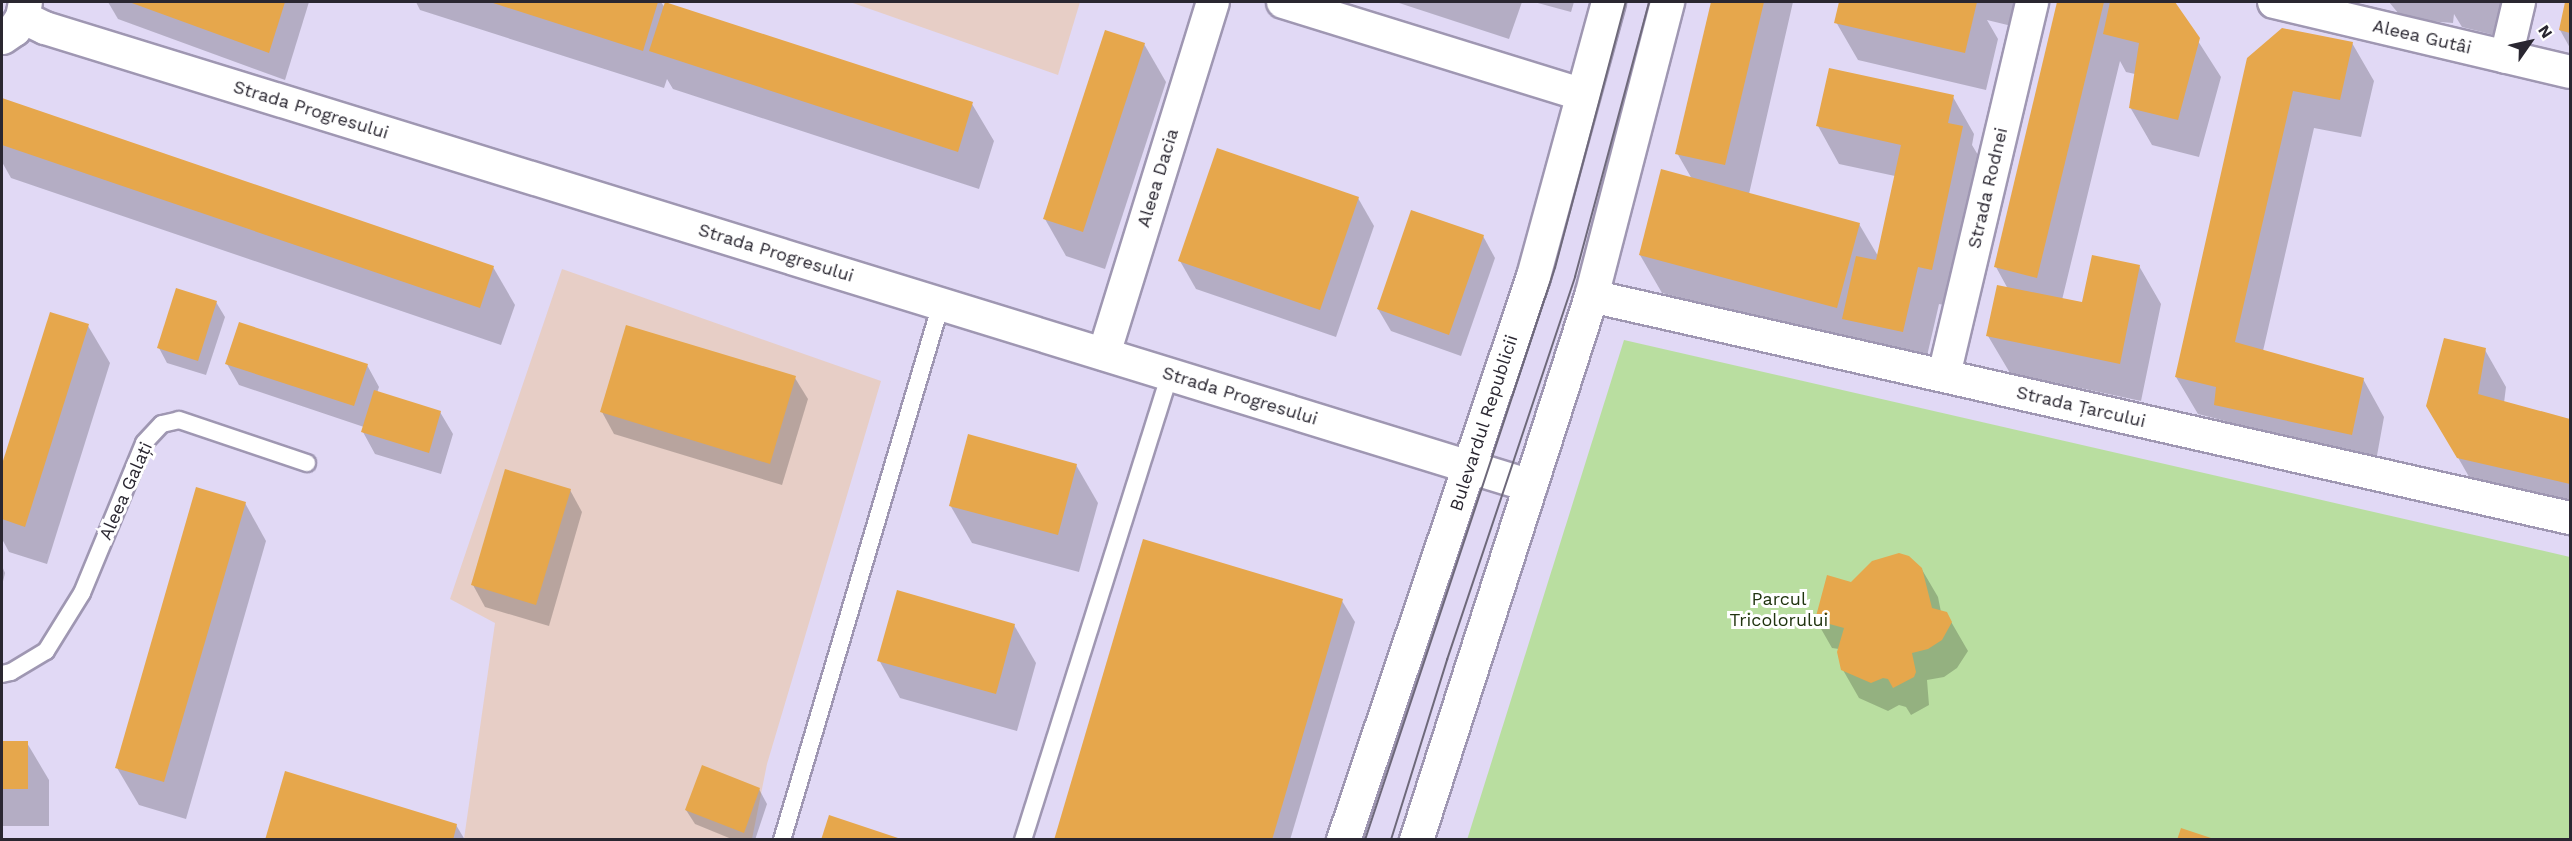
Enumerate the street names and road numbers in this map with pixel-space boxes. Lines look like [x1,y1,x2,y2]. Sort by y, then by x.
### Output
street label: Aleea Gutâi [2370,15,2474,59]
street label: Strada Progresului [230,76,392,144]
street label: Strada Rodnei [1964,125,2012,251]
street label: Aleea Dacia [1133,126,1183,230]
street label: Strada Progresului [695,219,857,287]
street label: Bulevardul Republicii [1445,332,1523,514]
street label: Strada Progresului [1159,362,1321,430]
street label: Strada Țarcului [2014,382,2148,432]
street label: Aleea Galați [95,438,157,544]

